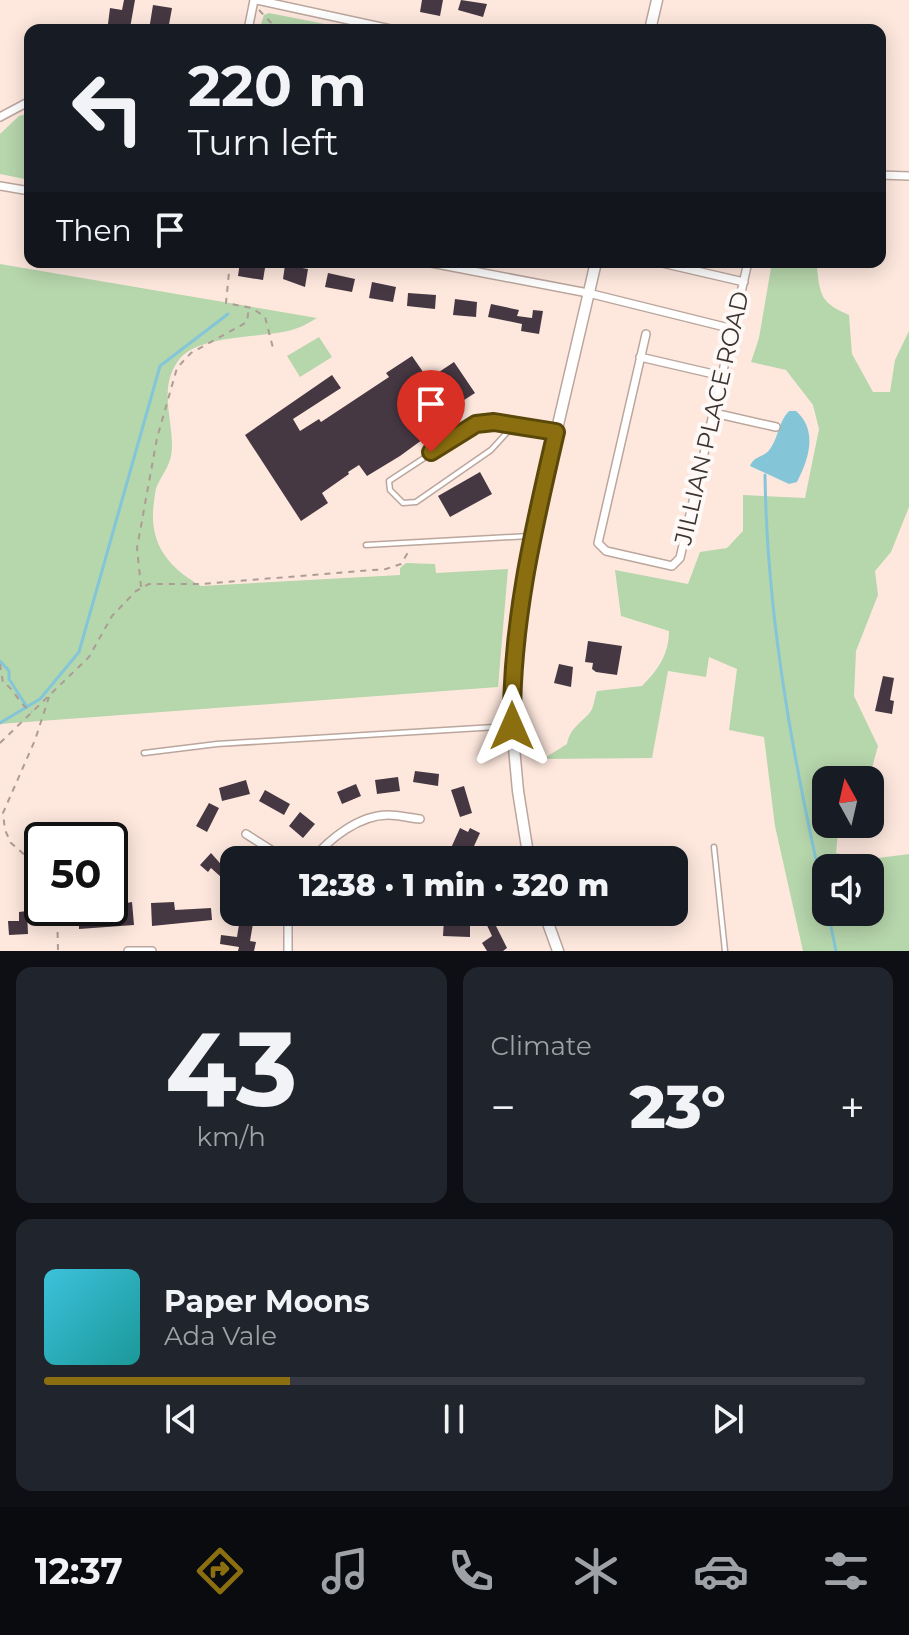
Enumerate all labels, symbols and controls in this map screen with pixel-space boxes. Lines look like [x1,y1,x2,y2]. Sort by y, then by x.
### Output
text: 220 m [188,52,367,120]
icon: left [56,56,160,160]
text: Turn left [188,120,339,164]
icon: arrive [148,208,192,252]
text: Then [56,212,132,249]
street label: JILLIAN PLACE ROAD [668,288,755,549]
pin [397,370,465,452]
icon: arrive [409,382,453,426]
position arrow [470,684,554,768]
north arrow [812,766,884,838]
map controls [812,766,884,926]
speed limit sign: 50 [24,822,128,926]
button: sound [812,854,884,926]
text: 12:38 · 1 min · 320 m [299,867,609,904]
text: 43 [165,1005,298,1132]
text: Climate [491,1030,592,1062]
text: 23° [630,1070,726,1143]
text: − [491,1080,516,1134]
text: + [840,1080,865,1134]
text: km/h [197,1121,266,1153]
text: Paper Moons [164,1283,370,1320]
text: Ada Vale [164,1320,277,1352]
icon: previous [159,1397,203,1441]
icon: pause [432,1397,476,1441]
icon: next [706,1397,750,1441]
icon: directions [192,1543,248,1599]
icon: music [317,1543,373,1599]
icon: phone [443,1543,499,1599]
icon: climate [568,1543,624,1599]
icon: car [693,1543,749,1599]
icon: filters [818,1543,874,1599]
text: 12:37 [35,1549,123,1593]

